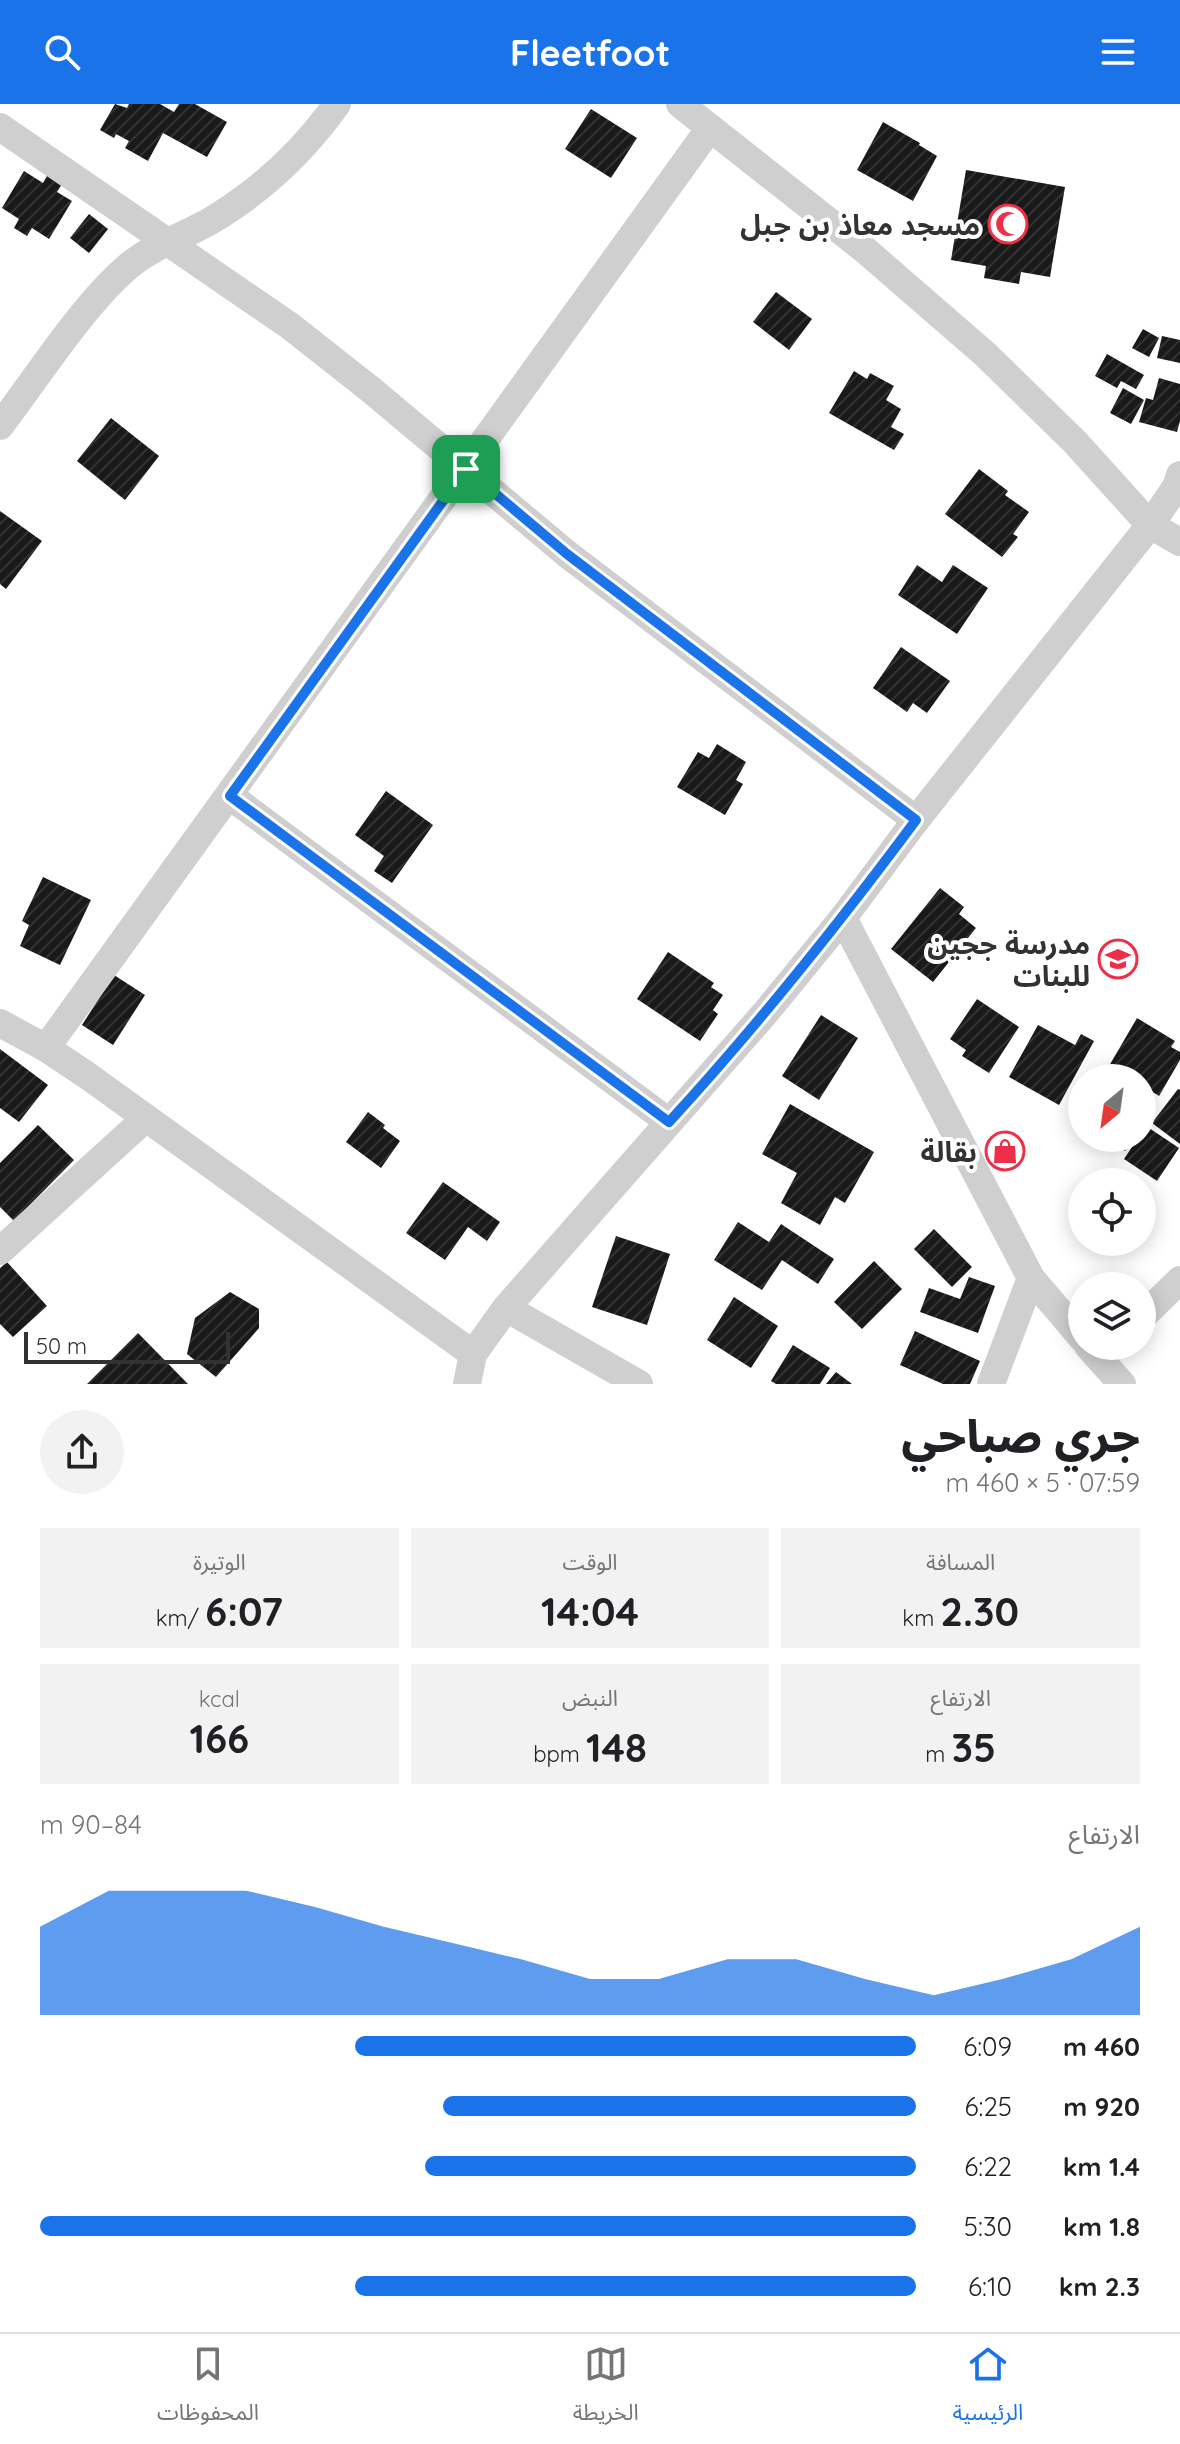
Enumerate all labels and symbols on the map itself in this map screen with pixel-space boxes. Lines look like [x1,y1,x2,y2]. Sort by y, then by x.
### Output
mosque icon: مسجد معاذ بن جبل [987,203,1029,245]
place label: مسجد معاذ بن جبل [740,207,980,242]
pin [432,435,500,503]
place label: مدرسة ججين للبنات [927,926,1090,993]
school or university icon: مدرسة ججين للبنات [1097,938,1139,980]
north arrow [1068,1064,1156,1152]
shop icon: بقالة [984,1130,1026,1172]
place label: بقالة [921,1134,977,1169]
scale bar [24,1328,230,1364]

